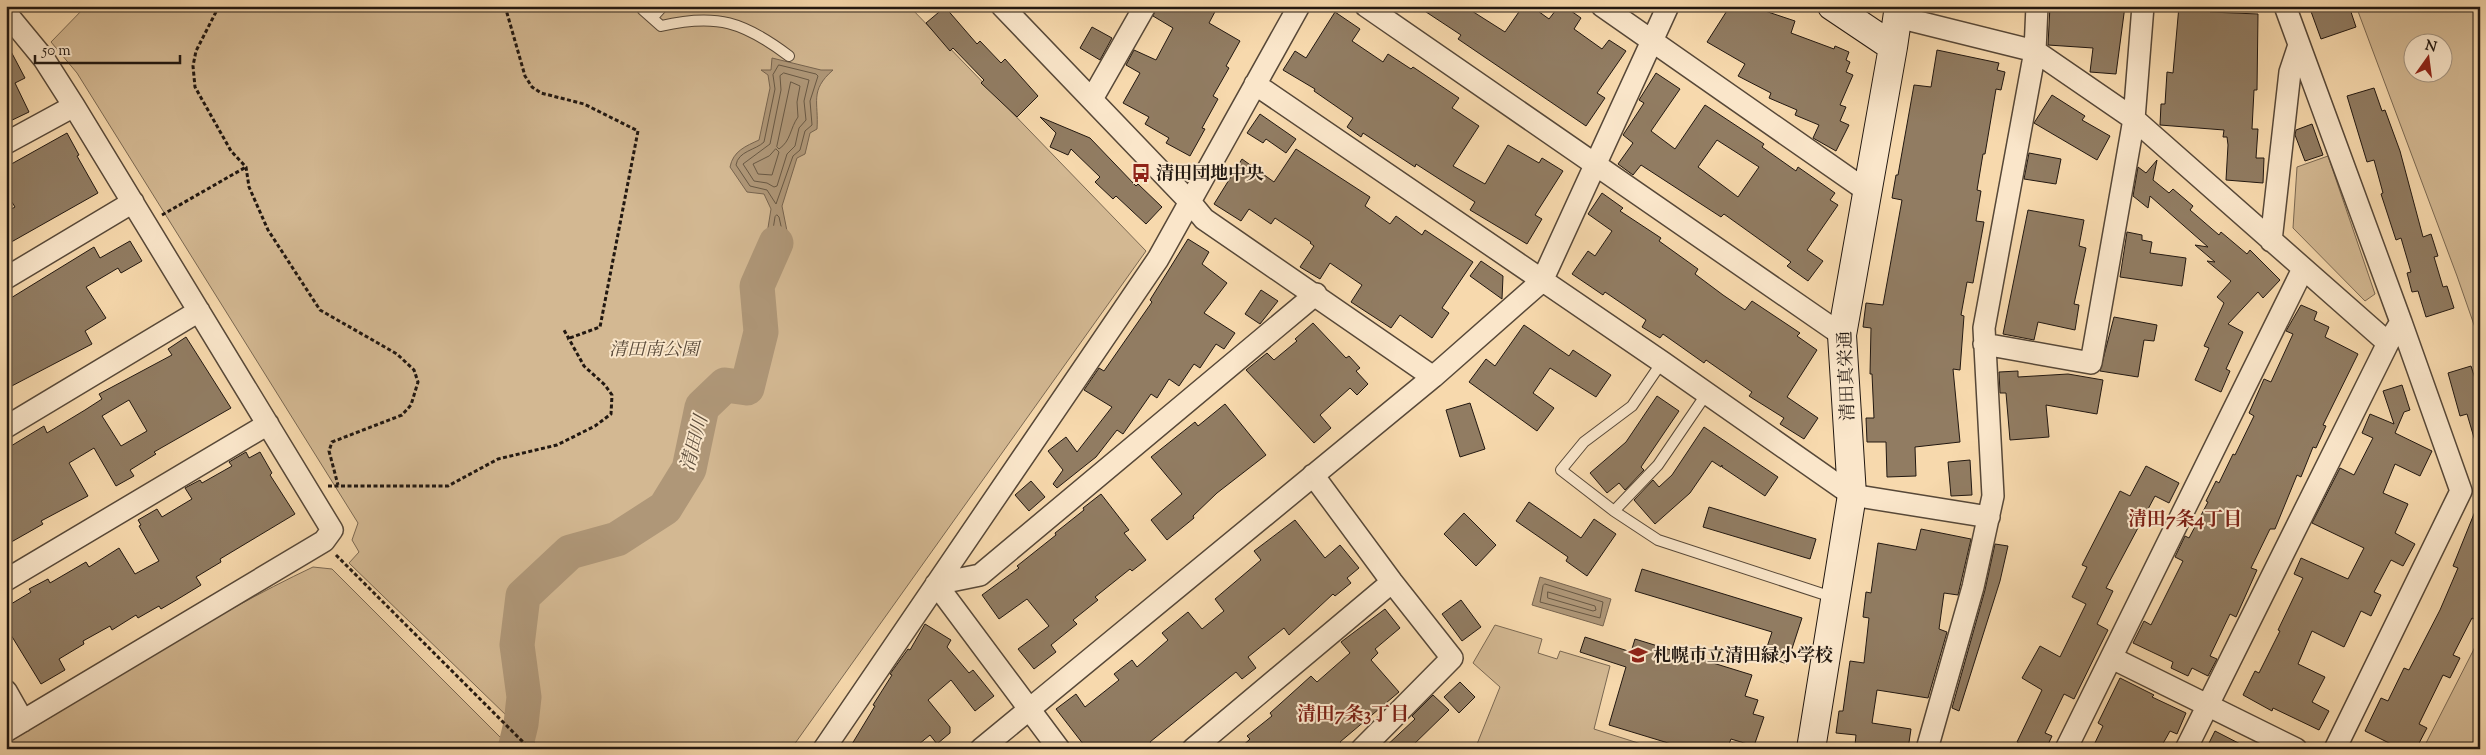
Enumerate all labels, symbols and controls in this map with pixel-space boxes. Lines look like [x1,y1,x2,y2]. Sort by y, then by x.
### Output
scale bar [35,32,180,64]
north arrow [2404,32,2454,82]
text: N [2423,36,2439,58]
text: 50 m [41,41,71,62]
bus stop icon: 清田団地中央 [1130,162,1152,184]
place label: 清田団地中央 [1156,162,1264,188]
street label: 清田真栄通 [1833,331,1863,421]
park label: 清田南公園 [609,338,702,364]
water label: 清田川 [675,411,716,475]
district label: 清田7条4丁目 [2128,507,2242,534]
school or university icon: 札幌市立清田緑小学校 [1627,644,1649,666]
place label: 札幌市立清田緑小学校 [1653,644,1833,670]
district label: 清田7条3丁目 [1297,702,1409,729]

